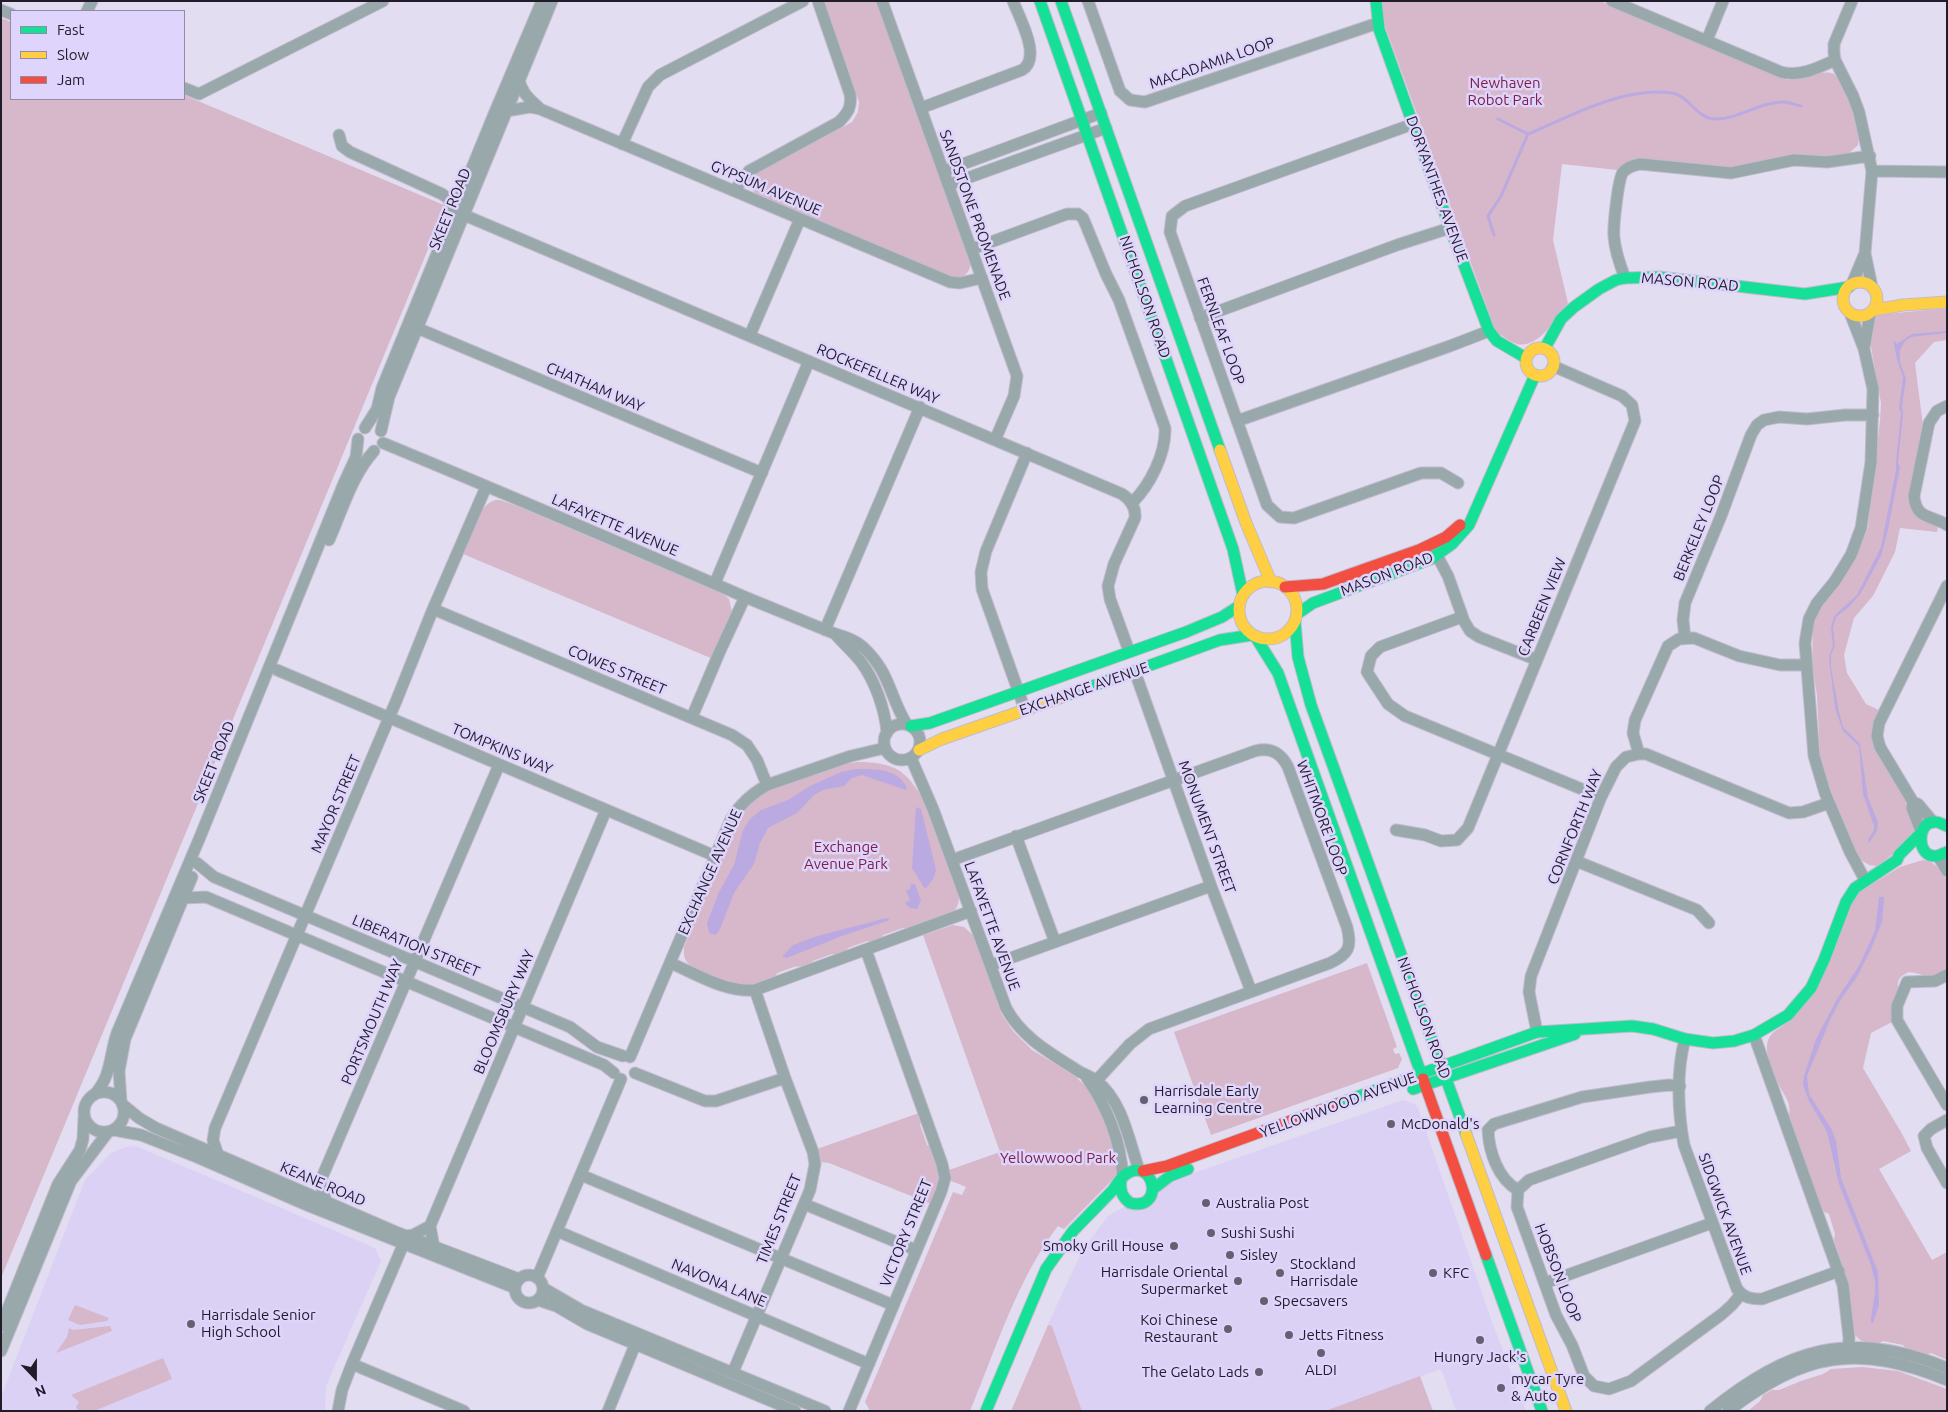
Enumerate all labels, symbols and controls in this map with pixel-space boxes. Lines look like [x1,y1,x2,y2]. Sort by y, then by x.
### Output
legend [10,10,185,100]
text: Fast [57,21,84,38]
street label: MACADAMIA LOOP [1147,33,1277,93]
text: Slow [57,46,89,63]
text: Jam [57,71,85,88]
park label: Newhaven Robot Park [1468,74,1542,109]
street label: DORYANTHES AVENUE [1402,113,1472,265]
street label: SANDSTONE PROMENADE [936,127,1014,303]
street label: GYPSUM AVENUE [708,157,824,219]
street label: SKEET ROAD [425,165,475,253]
street label: NICHOLSON ROAD [1116,233,1174,361]
street label: MASON ROAD [1640,269,1740,295]
street label: FERNLEAF LOOP [1193,275,1249,387]
street label: ROCKEFELLER WAY [814,340,942,408]
street label: CHATHAM WAY [543,358,647,416]
street label: BERKELEY LOOP [1670,473,1728,583]
street label: LAFAYETTE AVENUE [549,490,681,560]
street label: MASON ROAD [1338,548,1436,600]
street label: CARBEEN VIEW [1514,555,1570,659]
street label: COWES STREET [565,641,669,699]
street label: EXCHANGE AVENUE [1017,658,1151,720]
street label: SKEET ROAD [189,718,239,806]
street label: TOMPKINS WAY [449,720,555,778]
street label: MAYOR STREET [307,752,365,856]
street label: MONUMENT STREET [1175,758,1239,896]
street label: WHITMORE LOOP [1293,758,1351,878]
street label: CORNFORTH WAY [1544,767,1606,887]
street label: EXCHANGE AVENUE [674,806,746,938]
park label: Exchange Avenue Park [804,838,888,873]
street label: LAFAYETTE AVENUE [960,859,1024,993]
street label: LIBERATION STREET [350,911,482,981]
street label: BLOOMSBURY WAY [470,947,538,1077]
street label: NICHOLSON ROAD [1394,955,1454,1081]
street label: PORTSMOUTH WAY [337,957,407,1087]
street label: YELLOWWOOD AVENUE [1257,1068,1419,1142]
place label: Harrisdale Early Learning Centre [1154,1082,1262,1117]
marker: Harrisdale Early Learning Centre [1138,1094,1150,1106]
place label: McDonald's [1401,1115,1479,1133]
marker: McDonald's [1385,1118,1397,1130]
park label: Yellowwood Park [1000,1149,1116,1167]
street label: SIDGWICK AVENUE [1695,1151,1755,1277]
street label: KEANE ROAD [277,1158,369,1210]
street label: TIMES STREET [753,1171,805,1267]
street label: VICTORY STREET [876,1177,936,1289]
place label: Australia Post [1216,1194,1309,1212]
marker: Australia Post [1200,1197,1212,1209]
street label: HOBSON LOOP [1531,1221,1585,1325]
place label: Sushi Sushi [1221,1224,1295,1242]
marker: Sushi Sushi [1205,1227,1217,1239]
place label: Smoky Grill House [1043,1237,1164,1255]
marker: Smoky Grill House [1168,1240,1180,1252]
place label: Sisley [1240,1246,1277,1264]
marker: Sisley [1224,1249,1236,1261]
street label: NAVONA LANE [669,1255,769,1311]
place label: Stockland Harrisdale [1290,1255,1358,1290]
place label: Harrisdale Oriental Supermarket [1101,1263,1228,1298]
place label: KFC [1443,1264,1469,1282]
marker: Stockland Harrisdale [1274,1267,1286,1279]
marker: KFC [1427,1267,1439,1279]
marker: Harrisdale Oriental Supermarket [1232,1275,1244,1287]
place label: Specsavers [1274,1292,1348,1310]
marker: Specsavers [1258,1295,1270,1307]
place label: Harrisdale Senior High School [201,1306,316,1341]
place label: Koi Chinese Restaurant [1140,1311,1218,1346]
marker: Harrisdale Senior High School [185,1318,197,1330]
marker: Koi Chinese Restaurant [1222,1323,1234,1335]
place label: Jetts Fitness [1299,1326,1384,1344]
marker: Jetts Fitness [1283,1329,1295,1341]
marker: Hungry Jack's [1474,1334,1486,1346]
marker: ALDI [1315,1347,1327,1359]
place label: Hungry Jack's [1434,1348,1526,1366]
north arrow [10,1352,60,1402]
place label: ALDI [1305,1361,1337,1379]
place label: The Gelato Lads [1142,1363,1249,1381]
marker: The Gelato Lads [1253,1366,1265,1378]
place label: mycar Tyre & Auto [1511,1370,1584,1405]
text: N [33,1382,48,1400]
marker: mycar Tyre & Auto [1495,1382,1507,1394]

